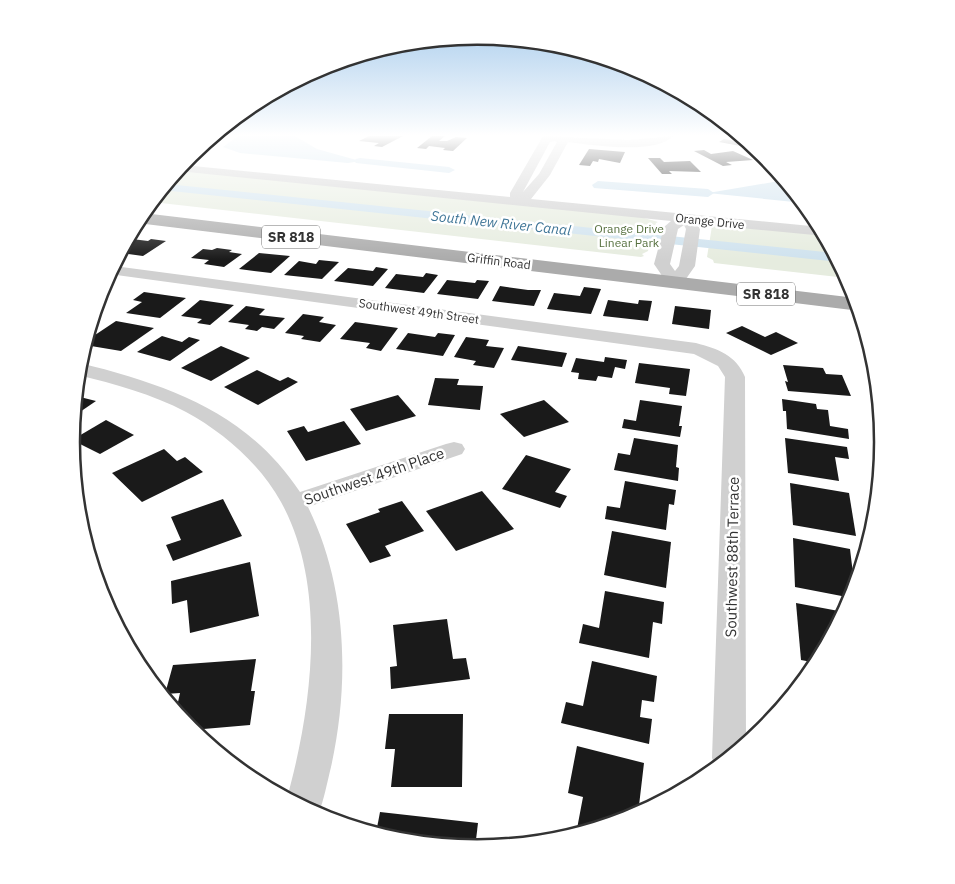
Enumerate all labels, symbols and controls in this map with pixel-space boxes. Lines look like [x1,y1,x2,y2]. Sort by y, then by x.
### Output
water label: South New River Canal [430,207,572,239]
street label: Orange Drive [675,210,746,232]
park label: Orange Drive Linear Park [594,221,664,250]
road number: SR 818 [262,226,320,248]
street label: Griffin Road [466,250,532,272]
road number: SR 818 [737,282,795,306]
street label: Southwest 49th Street [358,295,480,327]
street label: Southwest 49th Place [301,443,447,509]
street label: Southwest 88th Terrace [721,476,743,638]

